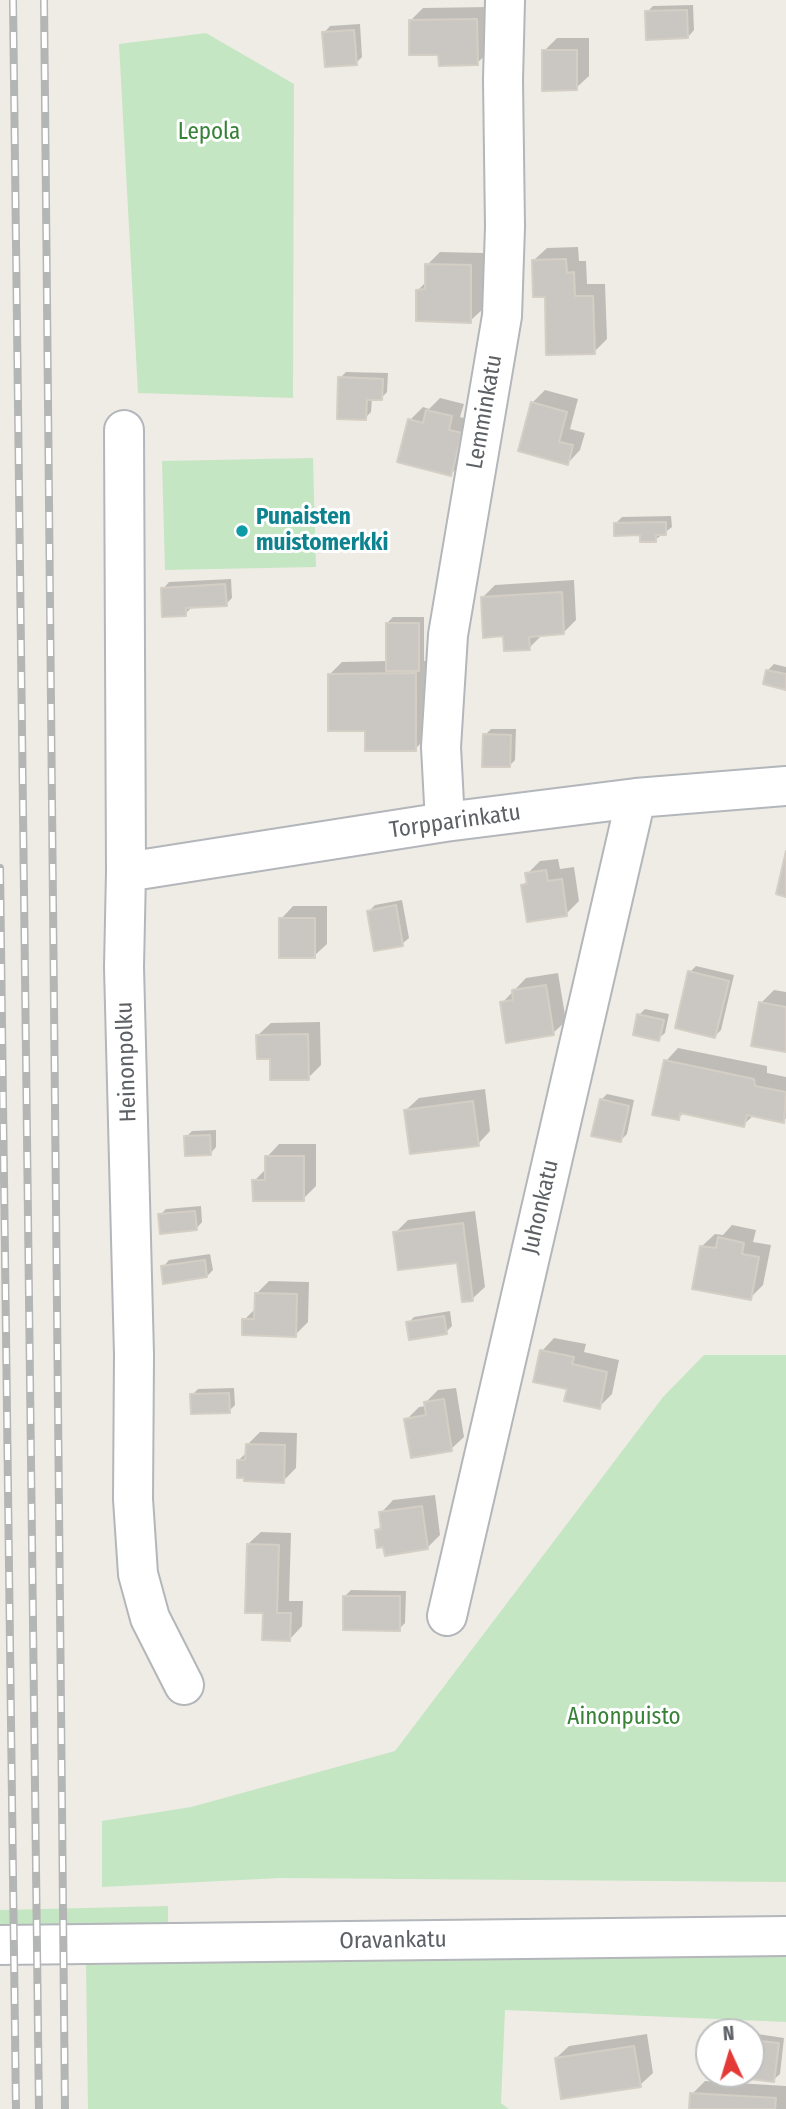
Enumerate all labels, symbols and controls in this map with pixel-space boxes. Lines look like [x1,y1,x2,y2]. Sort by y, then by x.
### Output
park label: Lepola [178,119,240,147]
street label: Lemminkatu [461,353,509,471]
place label: Punaisten muistomerkki [256,504,388,558]
marker: Punaisten muistomerkki [234,523,250,539]
street label: Torpparinkatu [388,799,522,845]
street label: Heinonpolku [111,1001,143,1123]
street label: Juhonkatu [517,1157,565,1257]
park label: Ainonpuisto [567,1704,681,1732]
street label: Oravankatu [339,1926,447,1956]
north arrow [695,2018,765,2088]
text: N [722,2022,735,2045]

